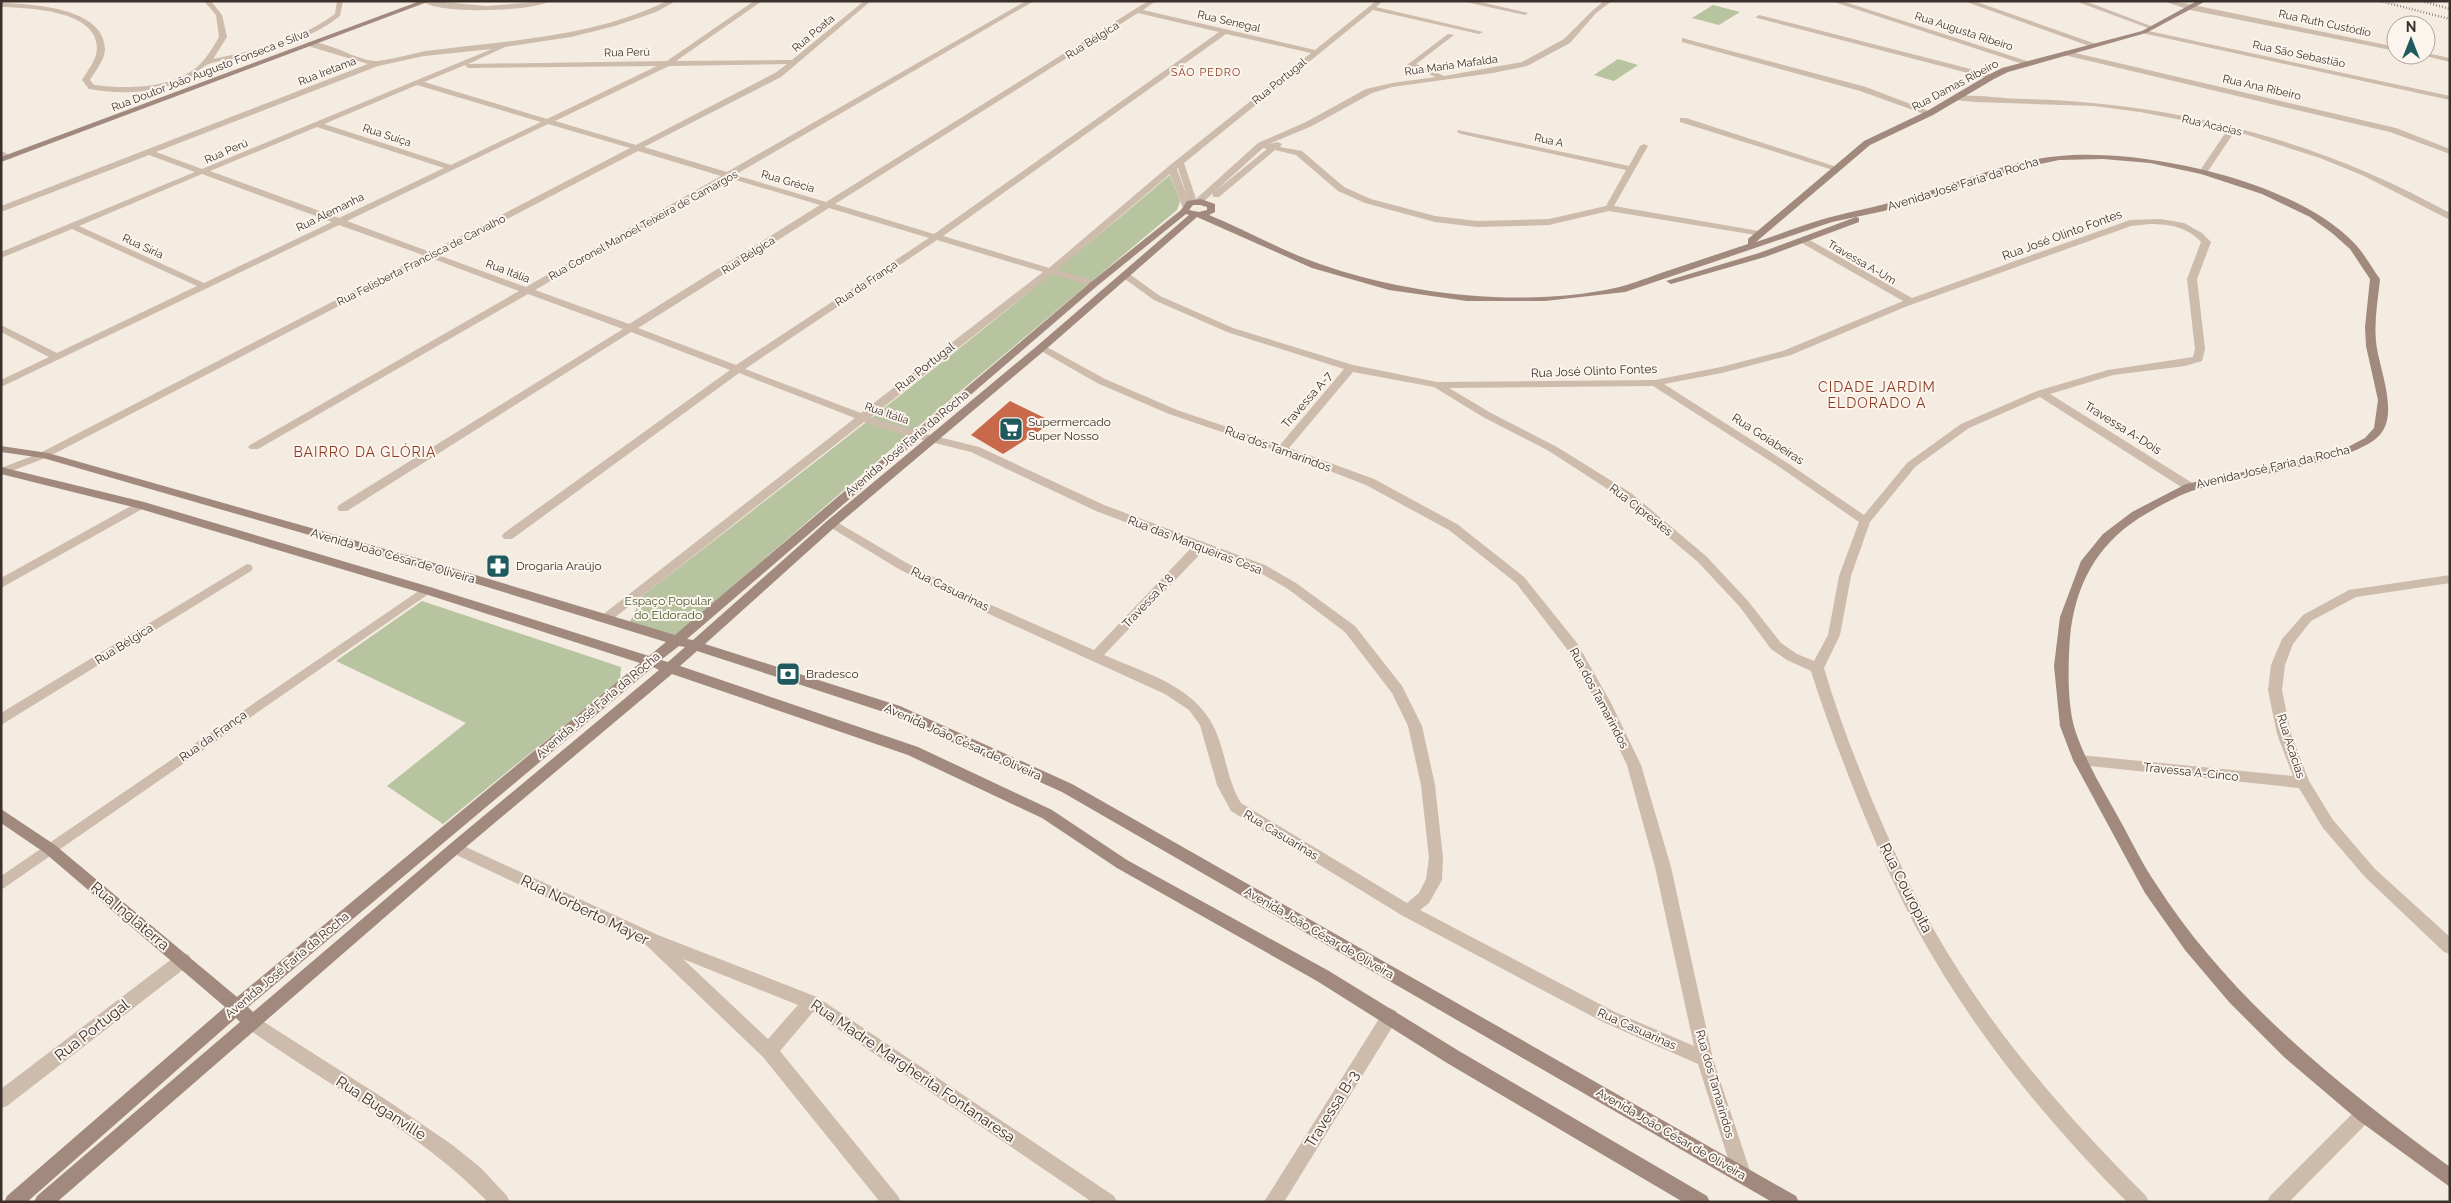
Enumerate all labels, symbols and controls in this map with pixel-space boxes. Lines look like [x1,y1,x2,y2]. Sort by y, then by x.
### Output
street label: Rua Ruth Custódio [2277,7,2373,40]
street label: Rua Senegal [1196,8,1262,35]
street label: Rua Augusta Ribeiro [1913,9,2015,54]
street label: Rua Poata [789,12,837,55]
north arrow [2386,15,2436,65]
street label: Rua Bélgica [1063,19,1121,62]
text: N [2406,19,2416,35]
street label: Rua Doutor João Augusto Fonseca e Silva [110,27,311,114]
street label: Rua São Sebastião [2251,38,2347,71]
street label: Rua Perú [604,46,650,59]
street label: Rua Maria Mafalda [1404,53,1499,78]
street label: Rua Iretama [296,54,358,88]
street label: Rua Portugal [1250,56,1309,107]
street label: Rua Damas Ribeiro [1910,57,2001,114]
district label: SÃO PEDRO [1171,65,1241,79]
street label: Rua Ana Ribeiro [2221,72,2303,103]
street label: Rua Acácias [2181,112,2243,139]
street label: Rua Suíça [361,122,413,149]
street label: Rua A [1533,131,1565,150]
street label: Rua Perú [202,136,250,166]
street label: Avenida José Faria da Rocha [1886,154,2040,214]
street label: Rua Coronel Manoel Teixeira de Camargos [546,168,740,283]
street label: Rua Grécia [760,168,816,195]
street label: Rua Alemanha [294,190,366,234]
street label: Rua José Olinto Fontes [2000,207,2124,263]
street label: Rua Felisberta Francisca de Carvalho [335,212,508,309]
street label: Rua Síria [120,231,165,262]
street label: Rua Bélgica [719,234,777,277]
street label: Travessa A-Um [1825,238,1898,287]
street label: Rua Itália [484,257,532,286]
street label: Rua da França [833,258,900,309]
street label: Rua Portugal [893,339,958,395]
street label: Rua José Olinto Fontes [1531,362,1658,380]
street label: Travessa A-7 [1279,369,1336,431]
district label: CIDADE JARDIM ELDORADO A [1818,379,1936,411]
street label: Avenida José Faria da Rocha [842,387,972,499]
street label: Travessa A-Dois [2082,399,2164,457]
street label: Rua Itália [863,400,911,427]
street label: Rua Goiabeiras [1729,411,1807,468]
place label: Supermercado Super Nosso [1028,415,1111,443]
supermarket icon: Supermercado Super Nosso [998,416,1024,442]
street label: Rua dos Tamarindos [1223,423,1333,475]
street label: Avenida José Faria da Rocha [2195,442,2351,492]
district label: BAIRRO DA GLÓRIA [293,443,437,460]
street label: Rua Ciprestes [1607,481,1676,539]
street label: Rua das Manqueiras Cesa [1126,513,1264,577]
street label: Avenida João César de Oliveira [309,526,477,586]
pharmacy icon: Drogaria Araújo [485,553,511,579]
place label: Drogaria Araújo [516,559,602,573]
street label: Rua Casuarinas [909,564,991,614]
street label: Travessa A 8 [1119,571,1177,631]
park label: Espaço Popular do Eldorado [625,594,712,622]
street label: Rua Bélgica [92,621,156,667]
street label: Rua dos Tamarindos [1567,645,1632,751]
street label: Avenida José Faria da Rocha [533,649,663,761]
bank icon: Bradesco [775,661,801,687]
place label: Bradesco [806,667,859,681]
street label: Avenida João César de Oliveira [882,701,1044,783]
street label: Rua da França [177,708,249,764]
street label: Rua Acácias [2274,712,2308,780]
street label: Travessa A-Cinco [2143,760,2239,784]
street label: Rua Casuarinas [1241,807,1321,863]
street label: Rua Couropita [1876,840,1936,936]
street label: Rua Norberto Mayer [518,871,653,949]
street label: Rua Inglaterra [87,878,173,954]
street label: Avenida João César de Oliveira [1242,884,1396,982]
street label: Avenida José Faria da Rocha [222,909,352,1021]
street label: Rua Portugal [51,995,133,1065]
street label: Rua Madre Margherita Fontanaresa [807,996,1019,1146]
street label: Rua Casuarinas [1595,1005,1679,1053]
street label: Rua dos Tamarindos [1693,1028,1737,1140]
street label: Travessa B-3 [1301,1067,1363,1151]
street label: Rua Buganville [333,1072,430,1144]
street label: Avenida João César de Oliveira [1594,1085,1748,1183]

